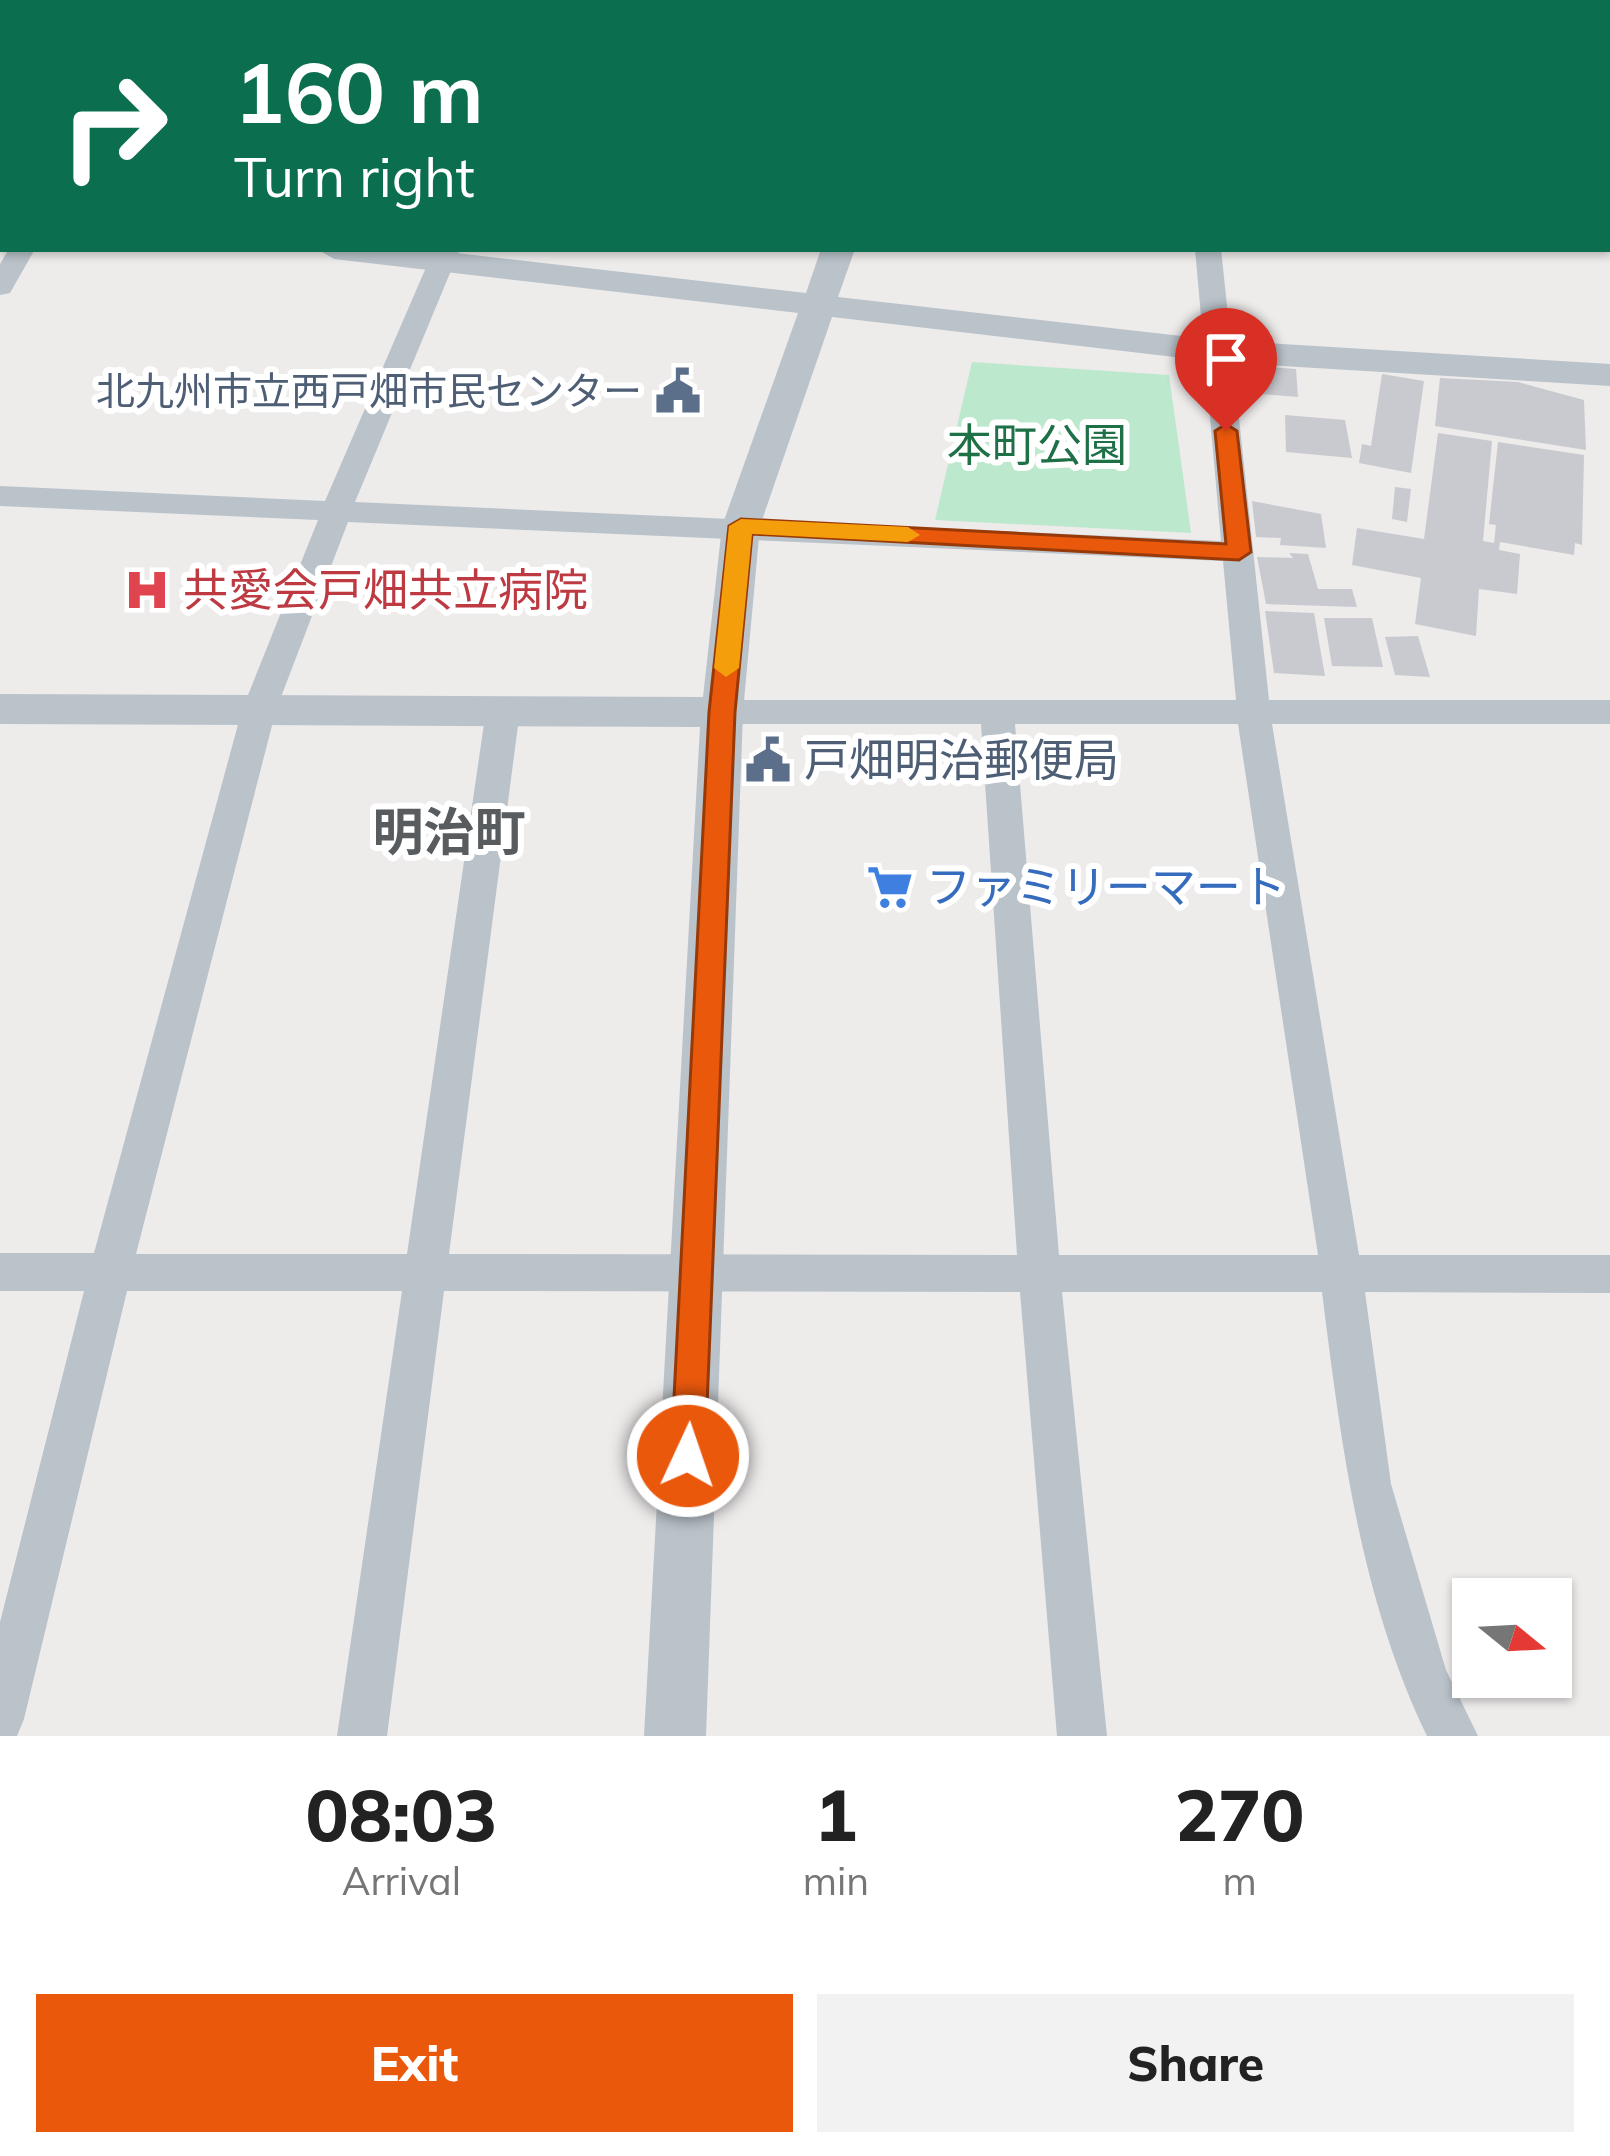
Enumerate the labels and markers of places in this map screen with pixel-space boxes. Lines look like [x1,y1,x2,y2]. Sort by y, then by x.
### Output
pin [1175,308,1277,431]
place label: 北九州市立西戸畑市民センター [96,366,642,415]
public building icon: 北九州市立西戸畑市民センター [653,366,703,416]
place label: 共愛会戸畑共立病院 [183,561,588,617]
hospital icon: 共愛会戸畑共立病院 [122,565,172,615]
place label: 戸畑明治郵便局 [804,731,1119,787]
public building icon: 戸畑明治郵便局 [743,735,793,785]
place label: ファミリーマート [926,858,1286,914]
supermarket icon: ファミリーマート [865,862,915,912]

